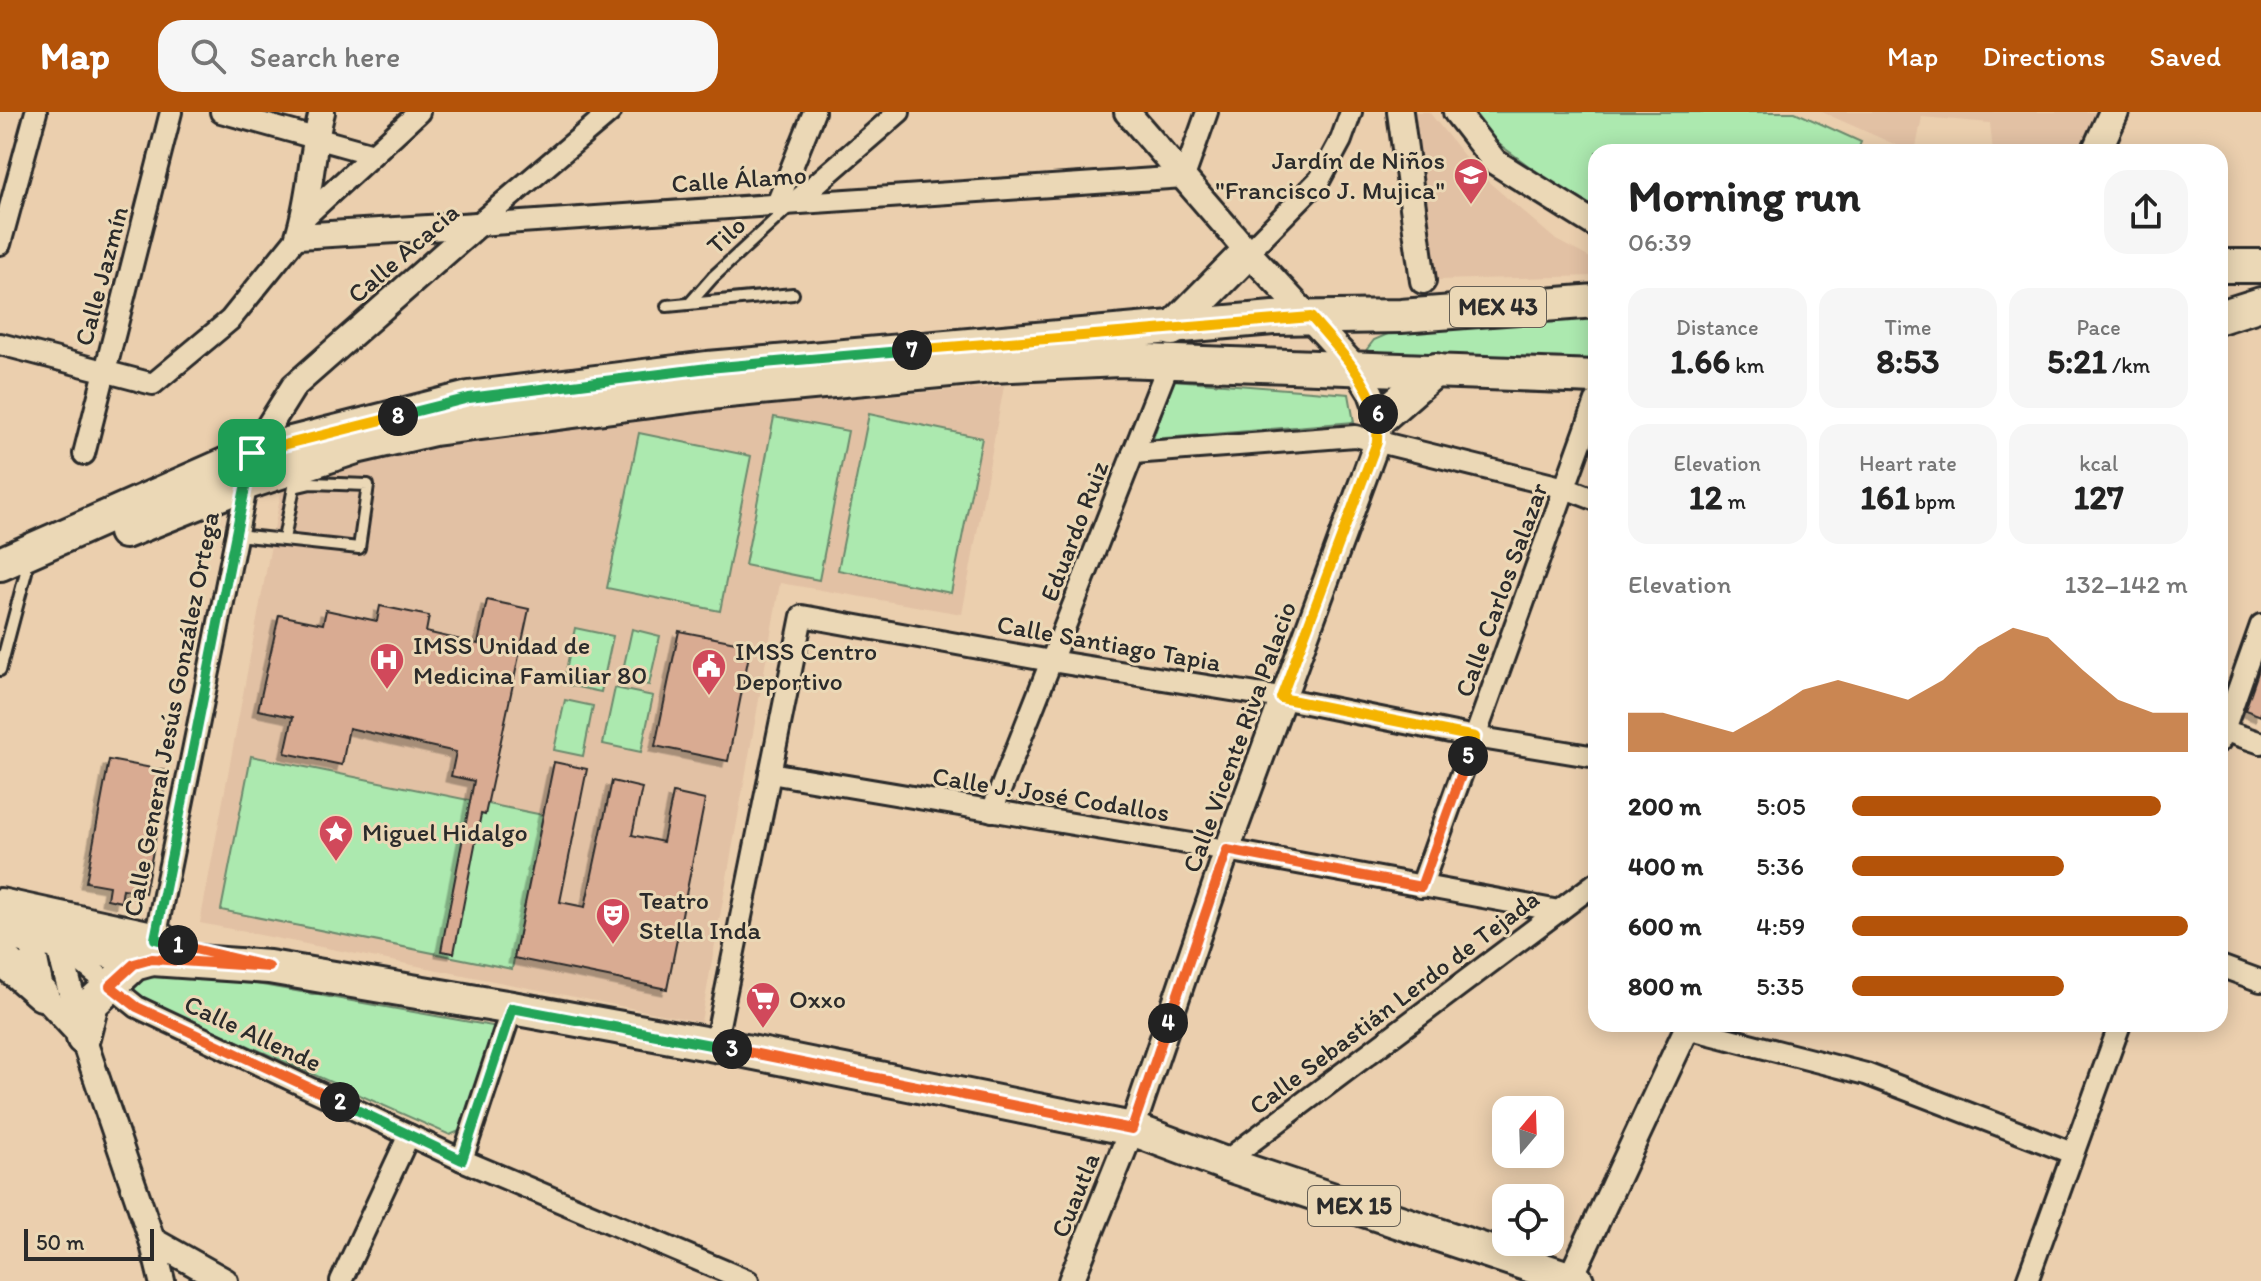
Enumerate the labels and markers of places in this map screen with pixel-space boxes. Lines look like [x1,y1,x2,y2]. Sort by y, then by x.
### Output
place label: Jardín de Niños "Francisco J. Mujica" [1215,144,1445,206]
school or university icon: Jardín de Niños "Francisco J. Mujica" [1452,156,1490,206]
pin: 7 [892,330,932,370]
pin: 6 [1358,394,1398,434]
pin: 8 [378,396,418,436]
pin [218,419,286,487]
place label: IMSS Unidad de Medicina Familiar 80 [413,629,647,691]
place label: IMSS Centro Deportivo [735,635,877,697]
hospital icon: IMSS Unidad de Medicina Familiar 80 [368,641,406,691]
public building icon: IMSS Centro Deportivo [690,647,728,697]
pin: 5 [1448,736,1488,776]
place icon: Miguel Hidalgo [317,813,355,863]
place label: Miguel Hidalgo [362,816,528,848]
place label: Teatro Stella Inda [639,884,761,946]
theatre icon: Teatro Stella Inda [594,896,632,946]
pin: 1 [158,925,198,965]
supermarket icon: Oxxo [744,980,782,1030]
place label: Oxxo [789,983,846,1015]
pin: 4 [1148,1003,1188,1043]
pin: 3 [712,1029,752,1069]
pin: 2 [320,1082,360,1122]

